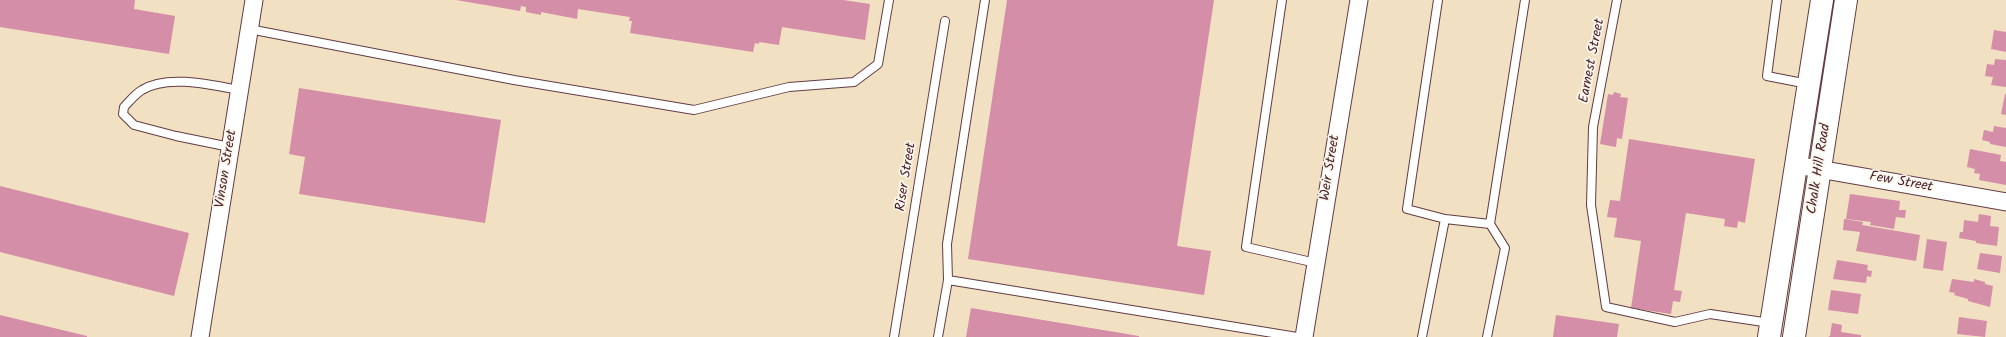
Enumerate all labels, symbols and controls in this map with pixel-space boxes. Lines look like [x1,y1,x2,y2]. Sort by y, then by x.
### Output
street label: Earnest Street [1577,17,1609,105]
street label: Chalk Hill Road [1805,123,1835,215]
street label: Vinson Street [213,129,241,209]
street label: Weir Street [1318,134,1344,202]
street label: Riser Street [893,141,921,213]
street label: Few Street [1868,169,1934,197]

